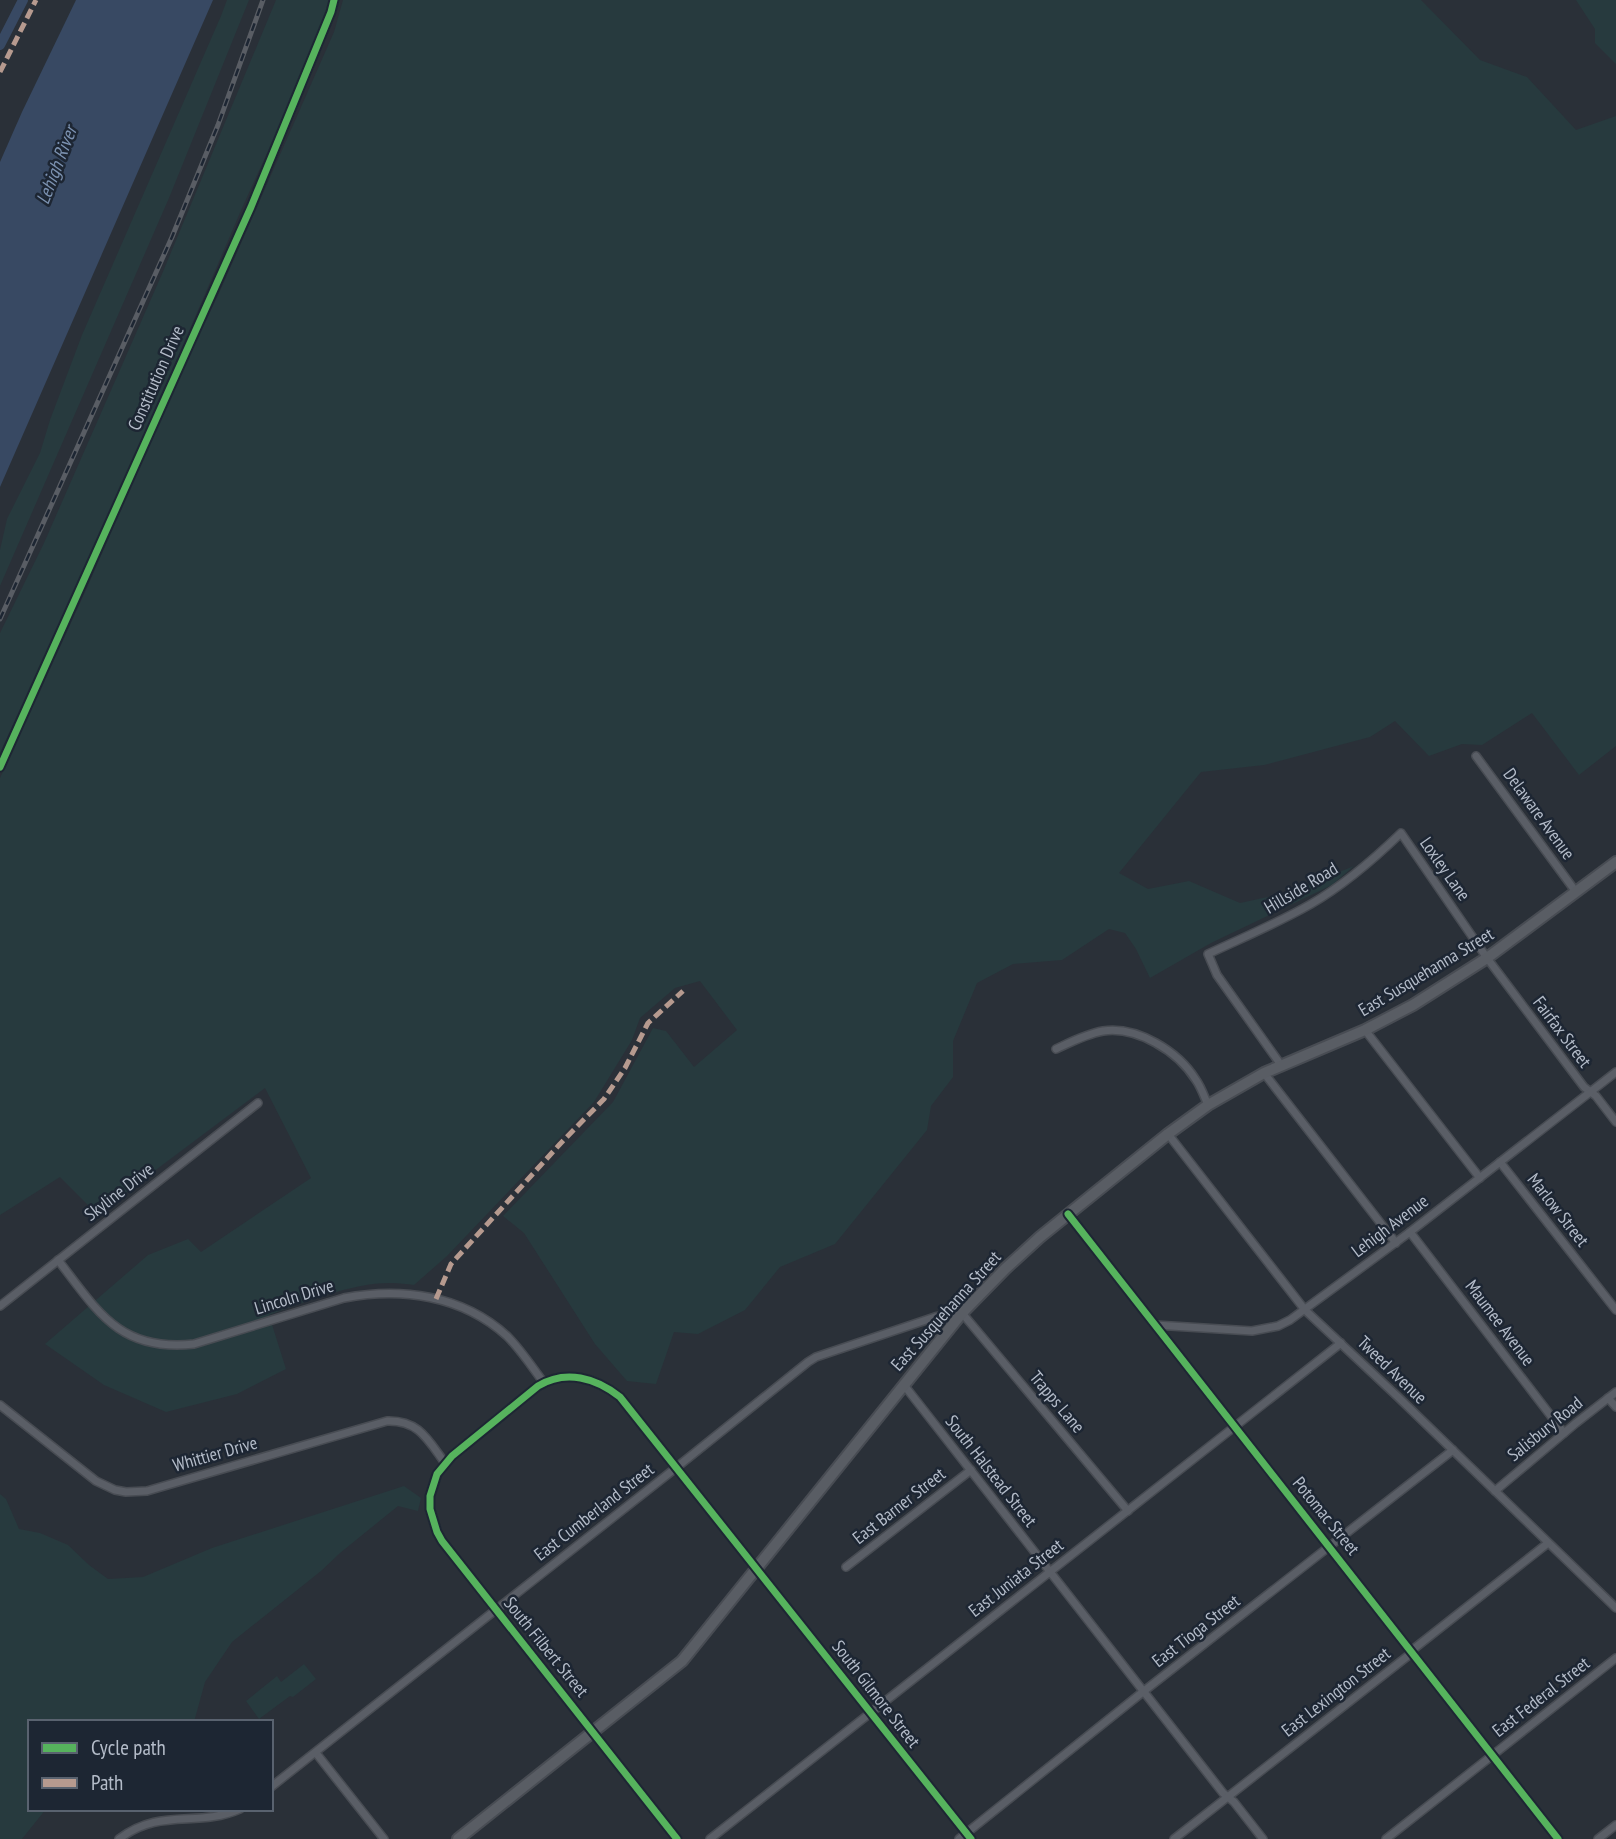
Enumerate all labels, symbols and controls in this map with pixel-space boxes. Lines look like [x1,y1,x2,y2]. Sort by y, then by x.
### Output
water label: Lehigh River [30,120,83,207]
street label: Constitution Drive [122,322,189,434]
street label: Delaware Avenue [1499,764,1580,864]
street label: Loxley Lane [1415,832,1476,905]
street label: Hillside Road [1260,857,1342,918]
street label: East Susquehanna Street [1354,922,1498,1021]
street label: Fairfax Street [1528,991,1597,1072]
street label: Skyline Drive [80,1157,158,1226]
street label: Marlow Street [1523,1168,1594,1251]
street label: Lehigh Avenue [1347,1189,1433,1262]
street label: East Susquehanna Street [886,1246,1006,1375]
street label: Lincoln Drive [251,1274,336,1319]
street label: Maumee Avenue [1461,1275,1540,1370]
street label: Tweed Avenue [1353,1331,1432,1408]
street label: Trapps Lane [1025,1366,1090,1437]
street label: Salisbury Road [1502,1391,1587,1466]
street label: South Halstead Street [941,1410,1042,1531]
street label: Whittier Drive [170,1431,260,1477]
street label: East Cumberland Street [529,1458,658,1566]
street label: East Barner Street [848,1462,950,1549]
street label: Potomac Street [1288,1472,1365,1559]
street label: East Juniata Street [964,1533,1068,1622]
street label: East Tioga Street [1147,1589,1244,1672]
street label: South Filbert Street [499,1592,594,1701]
street label: South Gilmore Street [827,1635,925,1752]
street label: East Lexington Street [1277,1642,1395,1741]
street label: East Federal Street [1487,1651,1594,1742]
legend [28,1720,273,1811]
text: Cycle path [91,1734,166,1761]
text: Path [91,1769,123,1796]

